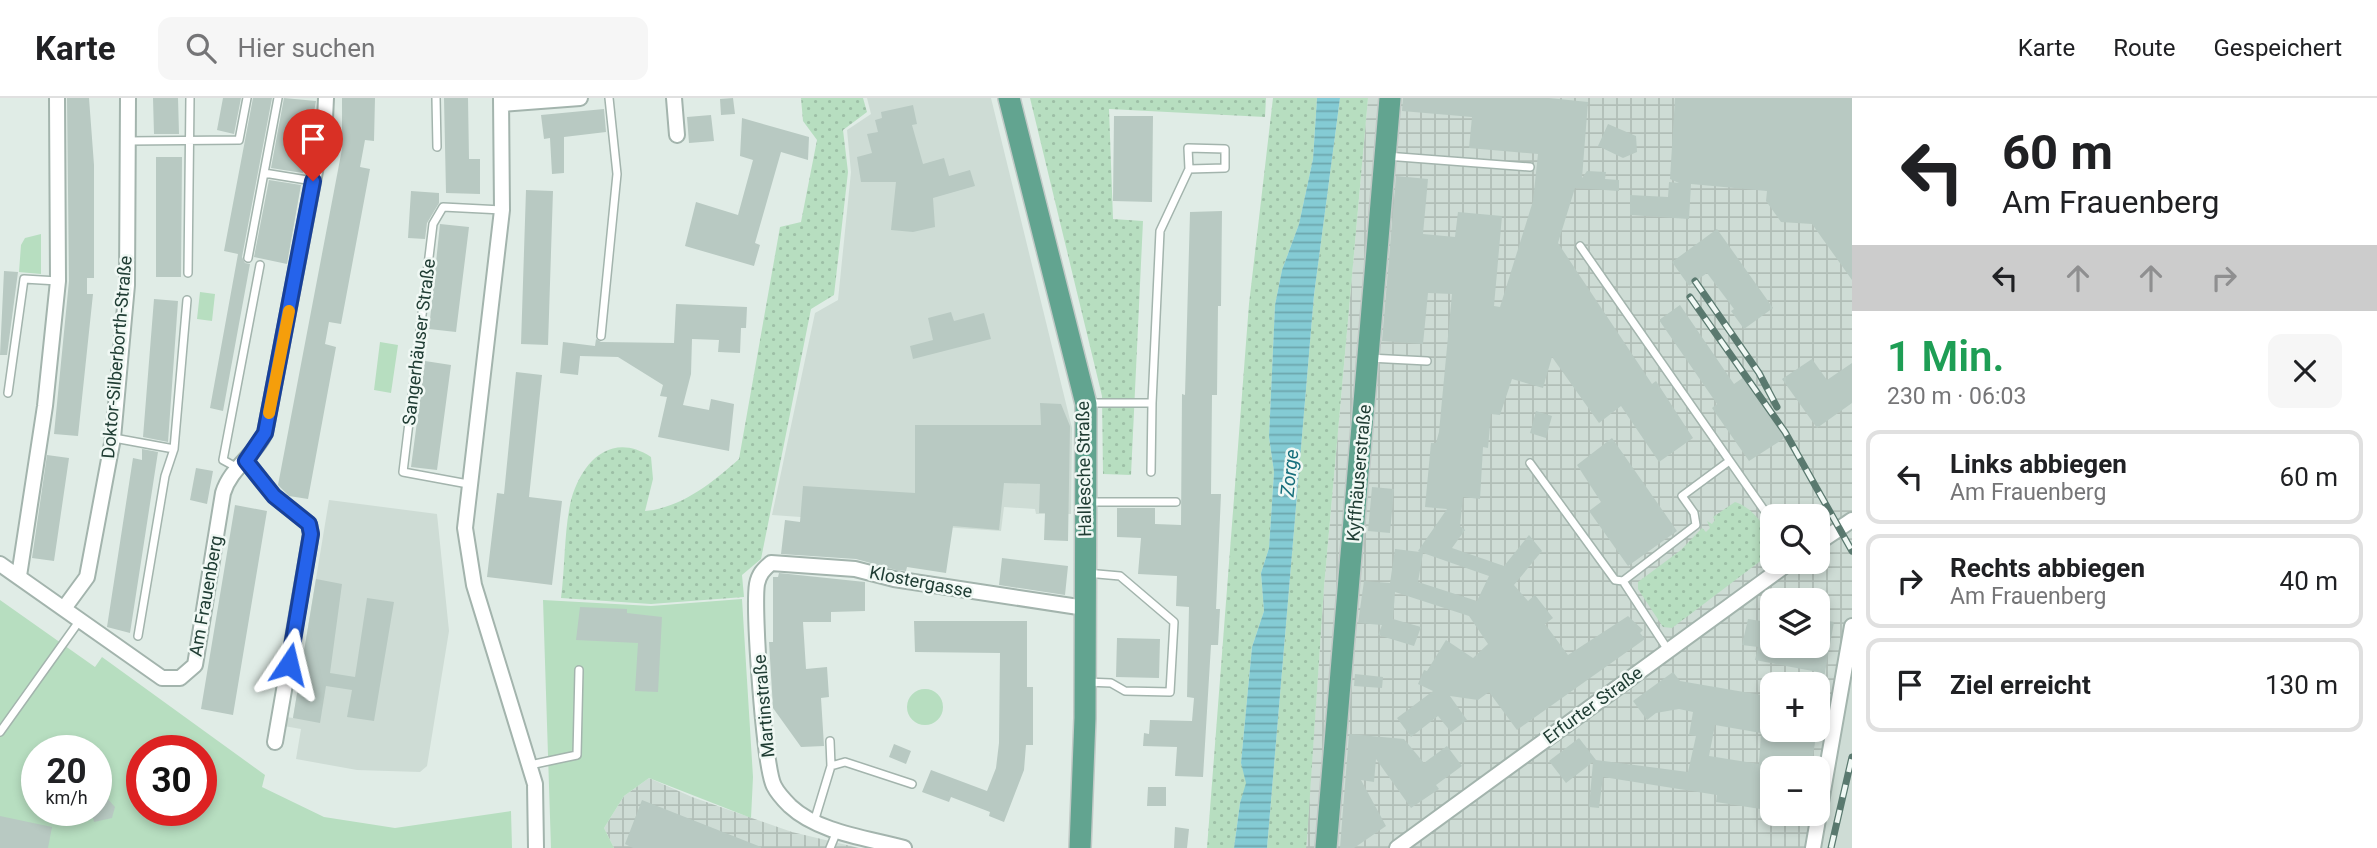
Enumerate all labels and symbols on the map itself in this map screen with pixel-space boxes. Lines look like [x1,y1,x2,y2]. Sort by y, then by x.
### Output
pin [283,109,343,181]
street label: Doktor-Silberborth-Straße [97,255,136,459]
street label: Sangerhäuser Straße [398,257,439,426]
street label: Hallesche Straße [1072,401,1095,537]
street label: Kyffhäuserstraße [1342,403,1375,542]
water label: Zorge [1275,448,1303,499]
street label: Am Frauenberg [185,534,226,658]
street label: Klostergasse [868,561,974,602]
position arrow [252,627,326,701]
street label: Martinstraße [749,654,778,758]
street label: Erfurter Straße [1539,662,1646,748]
speed limit sign: 30 [126,735,217,826]

